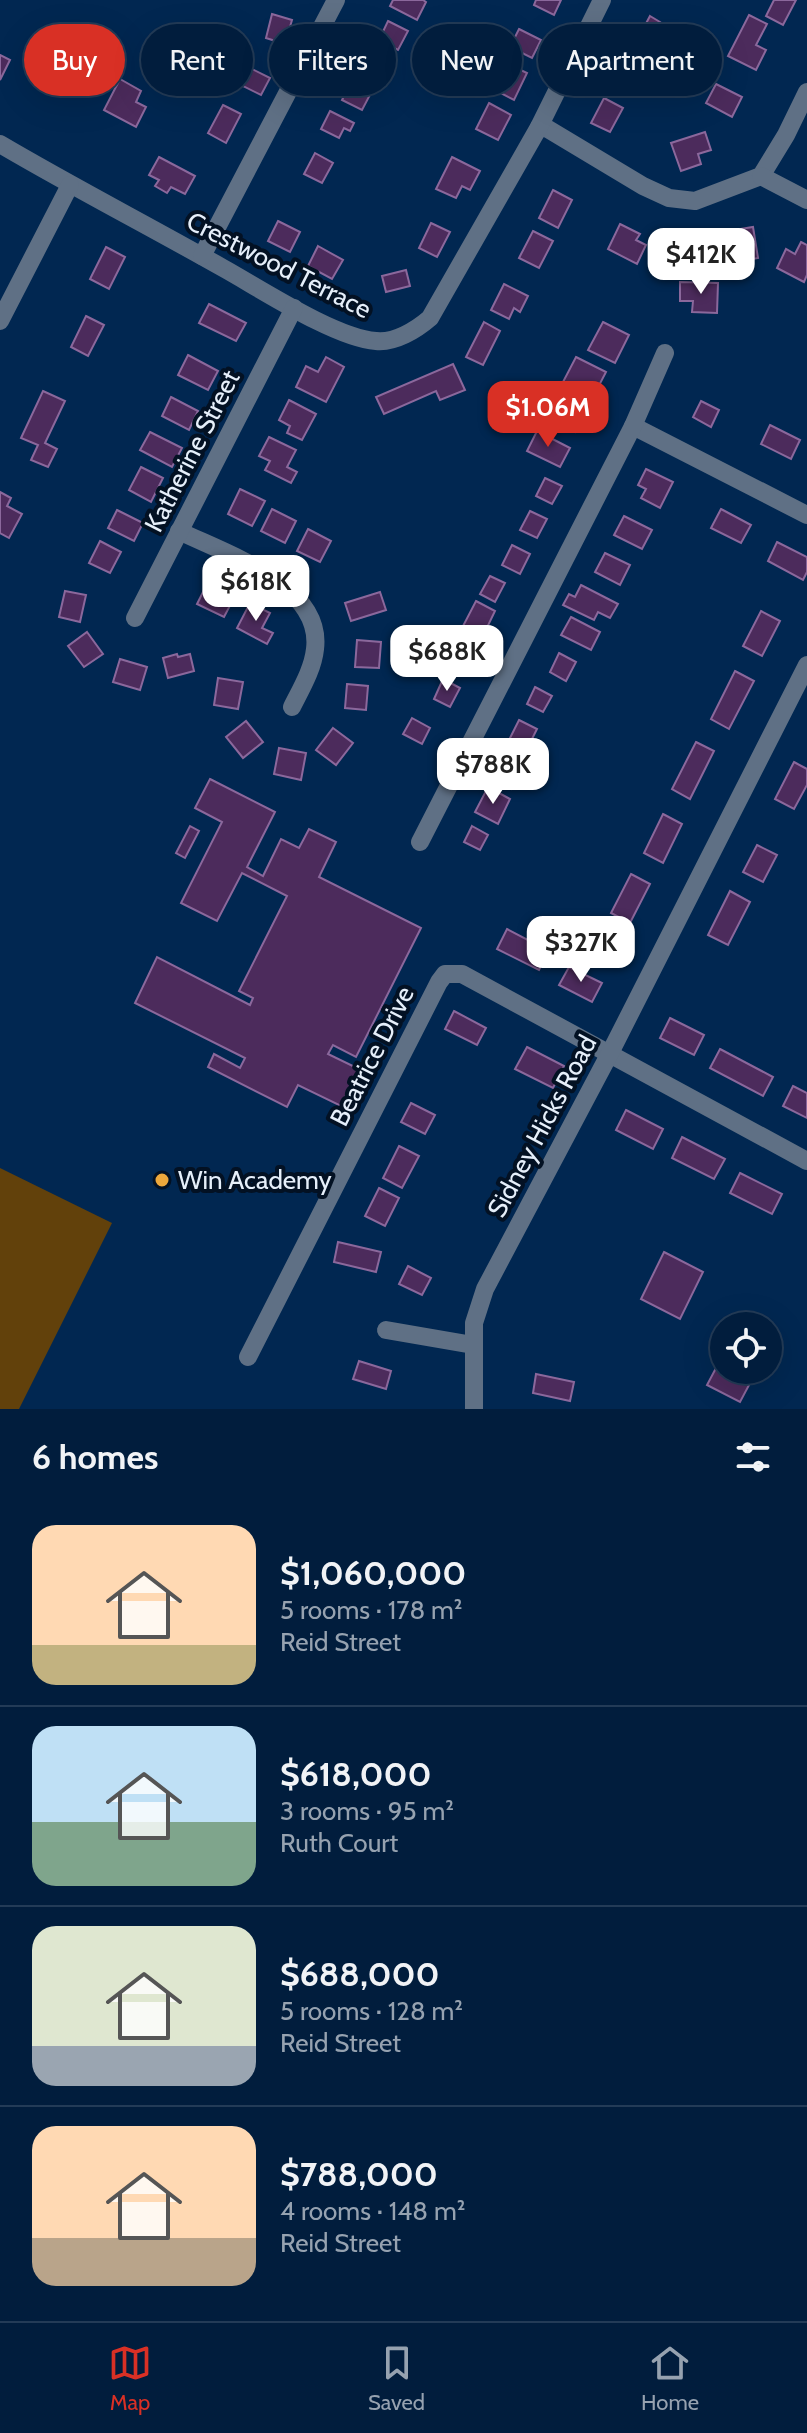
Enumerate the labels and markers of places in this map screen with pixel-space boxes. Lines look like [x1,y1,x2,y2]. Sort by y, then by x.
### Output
pin: $412K [645,228,757,296]
pin: $1.06M [483,381,613,449]
pin: $618K [200,555,312,623]
pin: $688K [391,625,503,693]
pin: $788K [437,738,549,806]
pin: $327K [525,916,637,984]
place label: Win Academy [178,1164,332,1196]
marker: Win Academy [153,1171,171,1189]

